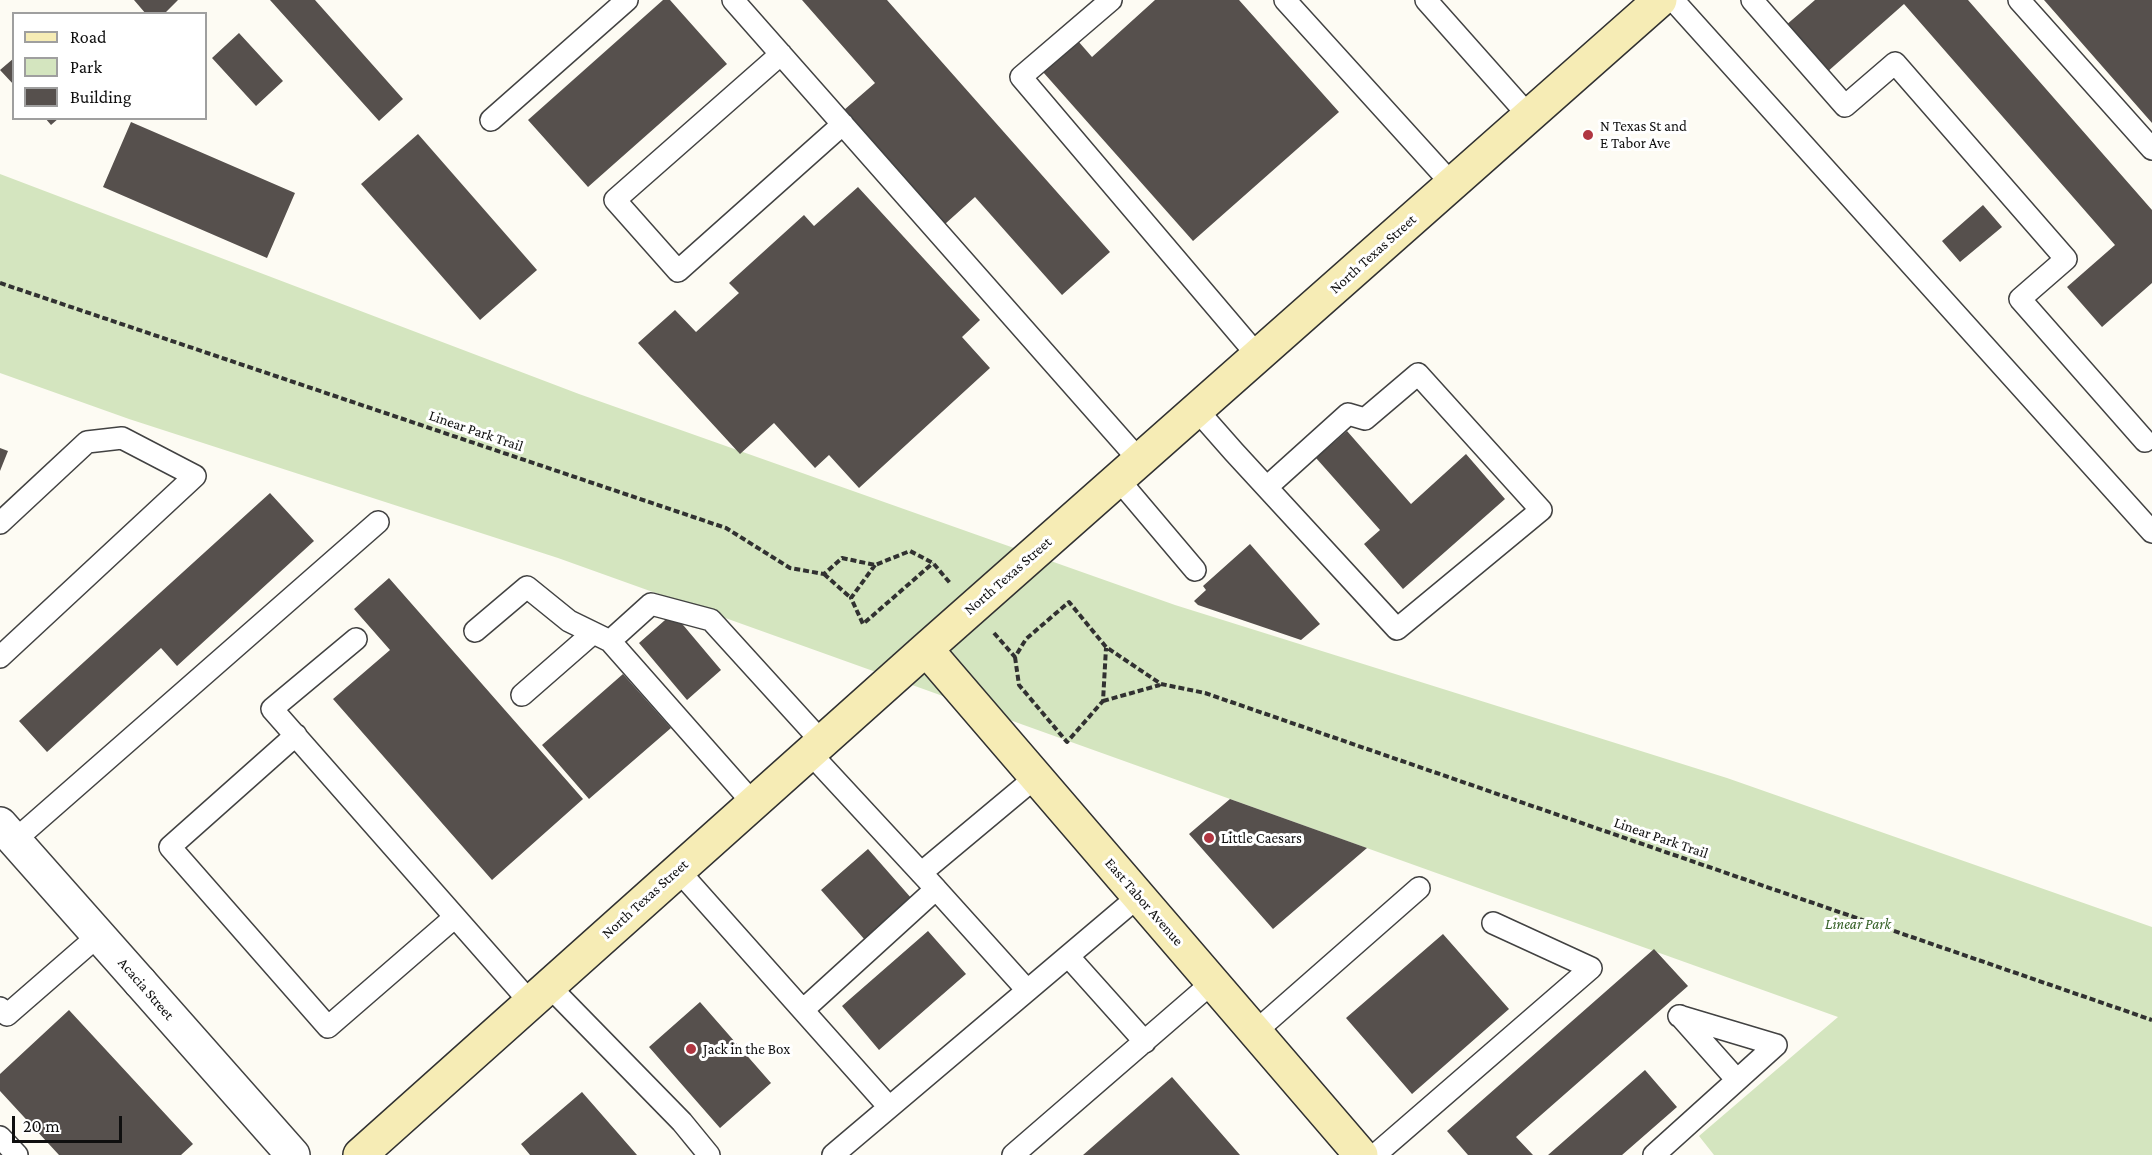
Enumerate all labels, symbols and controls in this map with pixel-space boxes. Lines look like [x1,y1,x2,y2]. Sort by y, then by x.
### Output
legend [12,12,207,120]
text: Road [70,27,107,47]
text: Park [70,57,102,77]
text: Building [70,87,131,107]
place label: N Texas St and E Tabor Ave [1600,117,1687,152]
marker: N Texas St and E Tabor Ave [1581,128,1595,142]
street label: North Texas Street [1326,210,1420,298]
street label: Linear Park Trail [426,406,526,456]
street label: North Texas Street [961,533,1055,619]
street label: Linear Park Trail [1611,813,1711,863]
place label: Little Caesars [1221,829,1302,847]
marker: Little Caesars [1202,831,1216,845]
street label: East Tabor Avenue [1101,854,1187,950]
street label: North Texas Street [598,855,692,943]
park label: Linear Park [1825,915,1891,933]
street label: Acacia Street [114,954,178,1024]
place label: Jack in the Box [703,1040,790,1058]
marker: Jack in the Box [684,1042,698,1056]
scale bar [15,1104,124,1142]
text: 20 m [23,1116,60,1136]

